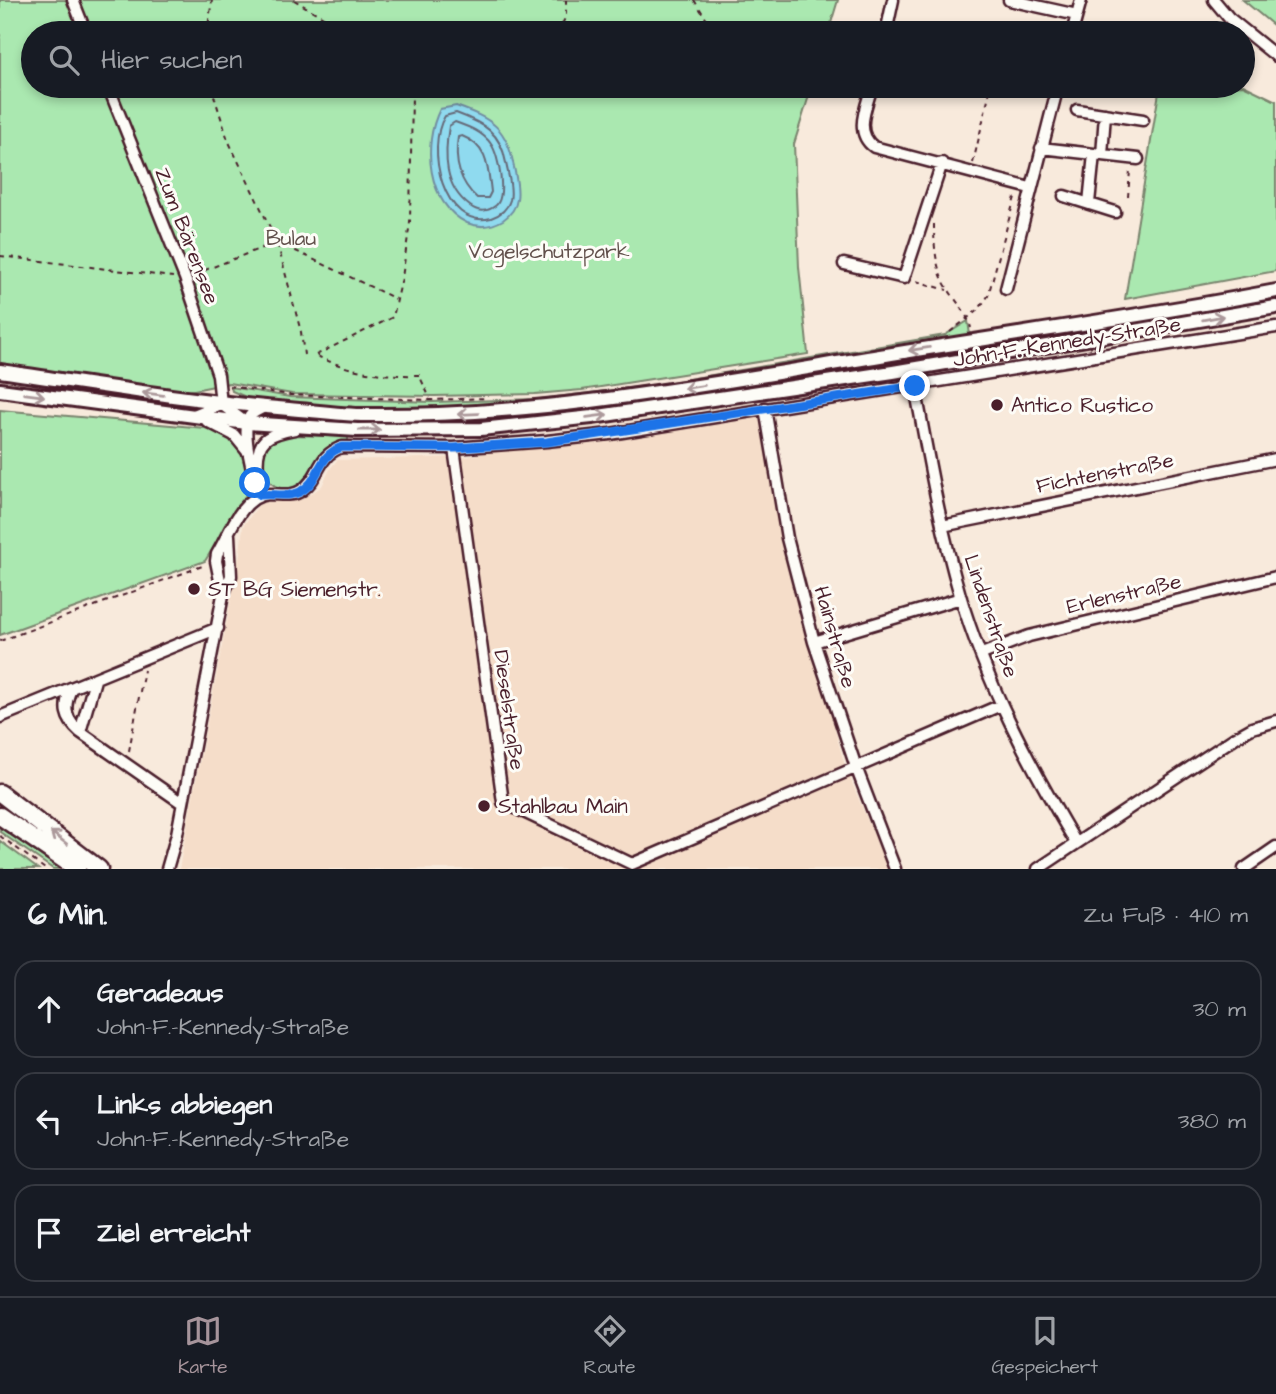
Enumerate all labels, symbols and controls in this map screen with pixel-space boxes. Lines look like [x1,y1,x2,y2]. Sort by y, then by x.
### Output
search box [21,21,1255,98]
icon: search [45,41,83,79]
text: Hier suchen [101,42,242,78]
street label: Zum Bärensee [148,163,226,309]
park label: Bulau [266,224,316,253]
park label: Vogelschutzpark [468,237,630,268]
street label: John-F.-Kennedy-Straße [951,310,1183,376]
one-way arrow [1201,311,1224,324]
one-way arrow [908,343,931,356]
route end [899,370,930,401]
one-way arrow [683,381,706,394]
one-way arrow [143,387,165,400]
one-way arrow [22,388,45,401]
place label: Antico Rustico [1011,391,1153,420]
marker: Antico Rustico [989,397,1005,413]
one-way arrow [457,407,480,420]
one-way arrow [585,410,607,423]
one-way arrow [358,423,381,437]
street label: Fichtenstraße [1034,445,1176,501]
route start [239,467,270,498]
street label: Lindenstraße [956,551,1026,681]
street label: Erlenstraße [1064,567,1184,621]
place label: ST BG Siemenstr. [208,575,381,604]
marker: ST BG Siemenstr. [186,581,202,597]
street label: Hainstraße [807,583,863,691]
street label: Dieselstraße [486,648,532,772]
place label: Stahlbau Main [498,792,628,821]
marker: Stahlbau Main [476,798,492,814]
one-way arrow [50,830,68,845]
text: 6 Min. [28,894,107,936]
text: Zu Fuß · 410 m [1083,899,1248,931]
text: Geradeaus [97,975,224,1011]
icon: ahead [30,990,68,1028]
text: 30 m [1193,993,1246,1025]
text: John-F.-Kennedy-Straße [97,1011,349,1043]
text: Links abbiegen [97,1087,272,1123]
icon: left [30,1102,68,1140]
text: 380 m [1178,1105,1246,1137]
text: John-F.-Kennedy-Straße [97,1123,349,1155]
icon: arrive [30,1214,68,1252]
text: Ziel erreicht [97,1215,251,1251]
tab: Karte [178,1312,228,1381]
tab: Route [584,1312,635,1381]
tab: Gespeichert [991,1312,1098,1381]

